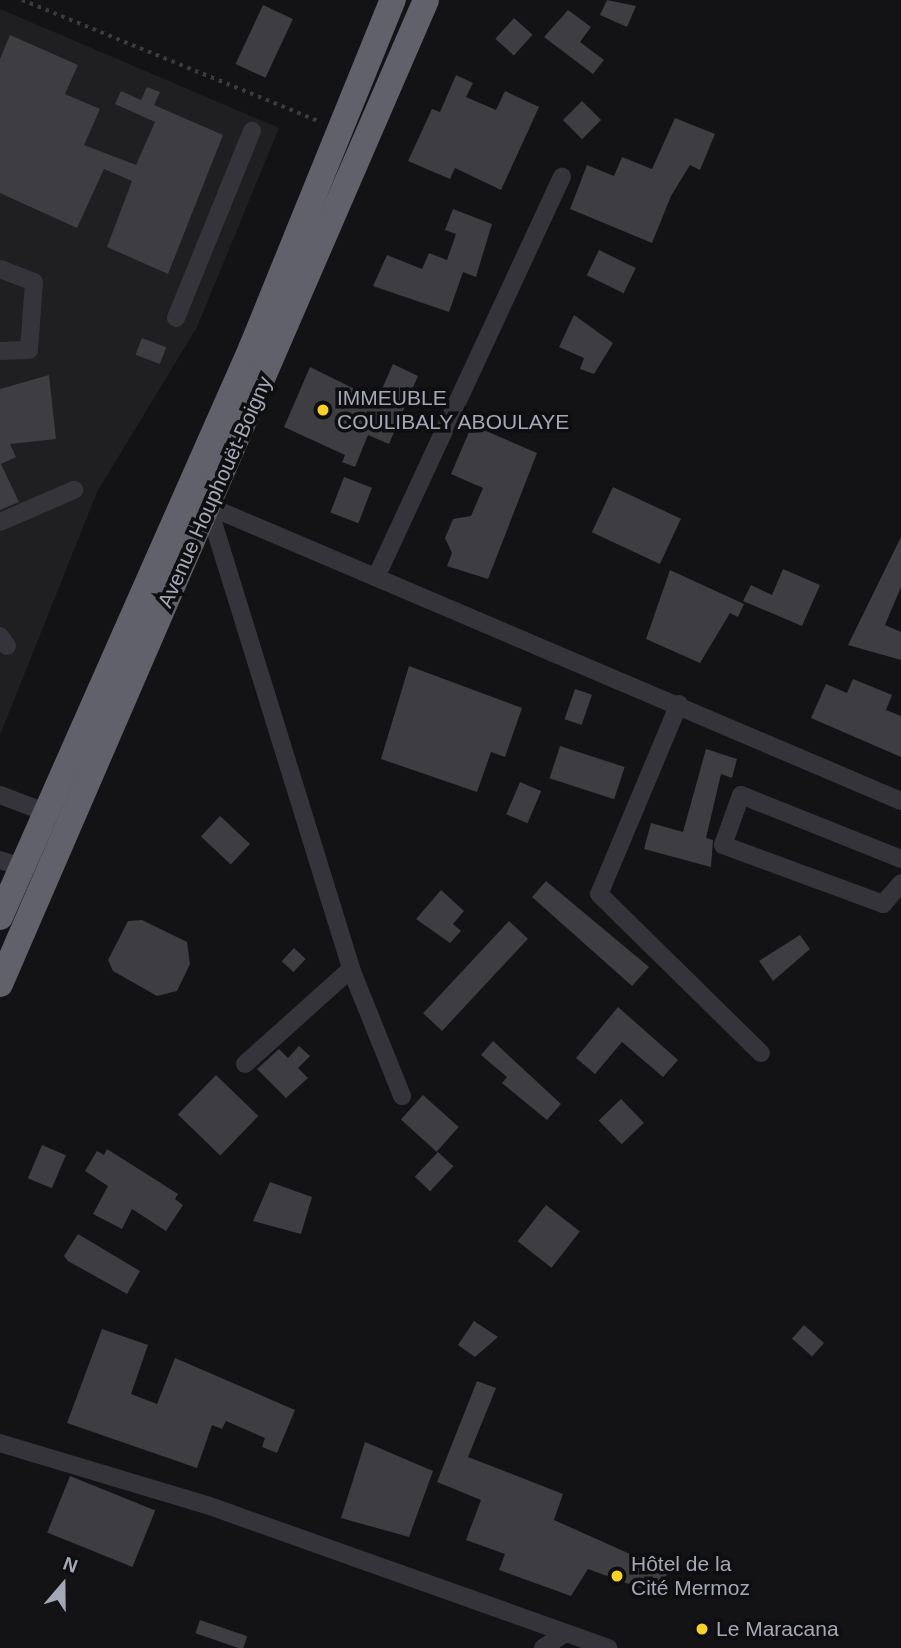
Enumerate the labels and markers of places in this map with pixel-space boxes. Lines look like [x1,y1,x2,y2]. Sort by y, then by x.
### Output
place label: IMMEUBLE COULIBALY ABOULAYE [337,385,571,435]
marker: IMMEUBLE COULIBALY ABOULAYE [315,402,331,418]
place label: Hôtel de la Cité Mermoz [631,1551,750,1601]
marker: Hôtel de la Cité Mermoz [609,1568,625,1584]
place label: Le Maracana [716,1616,839,1642]
marker: Le Maracana [694,1621,710,1637]

